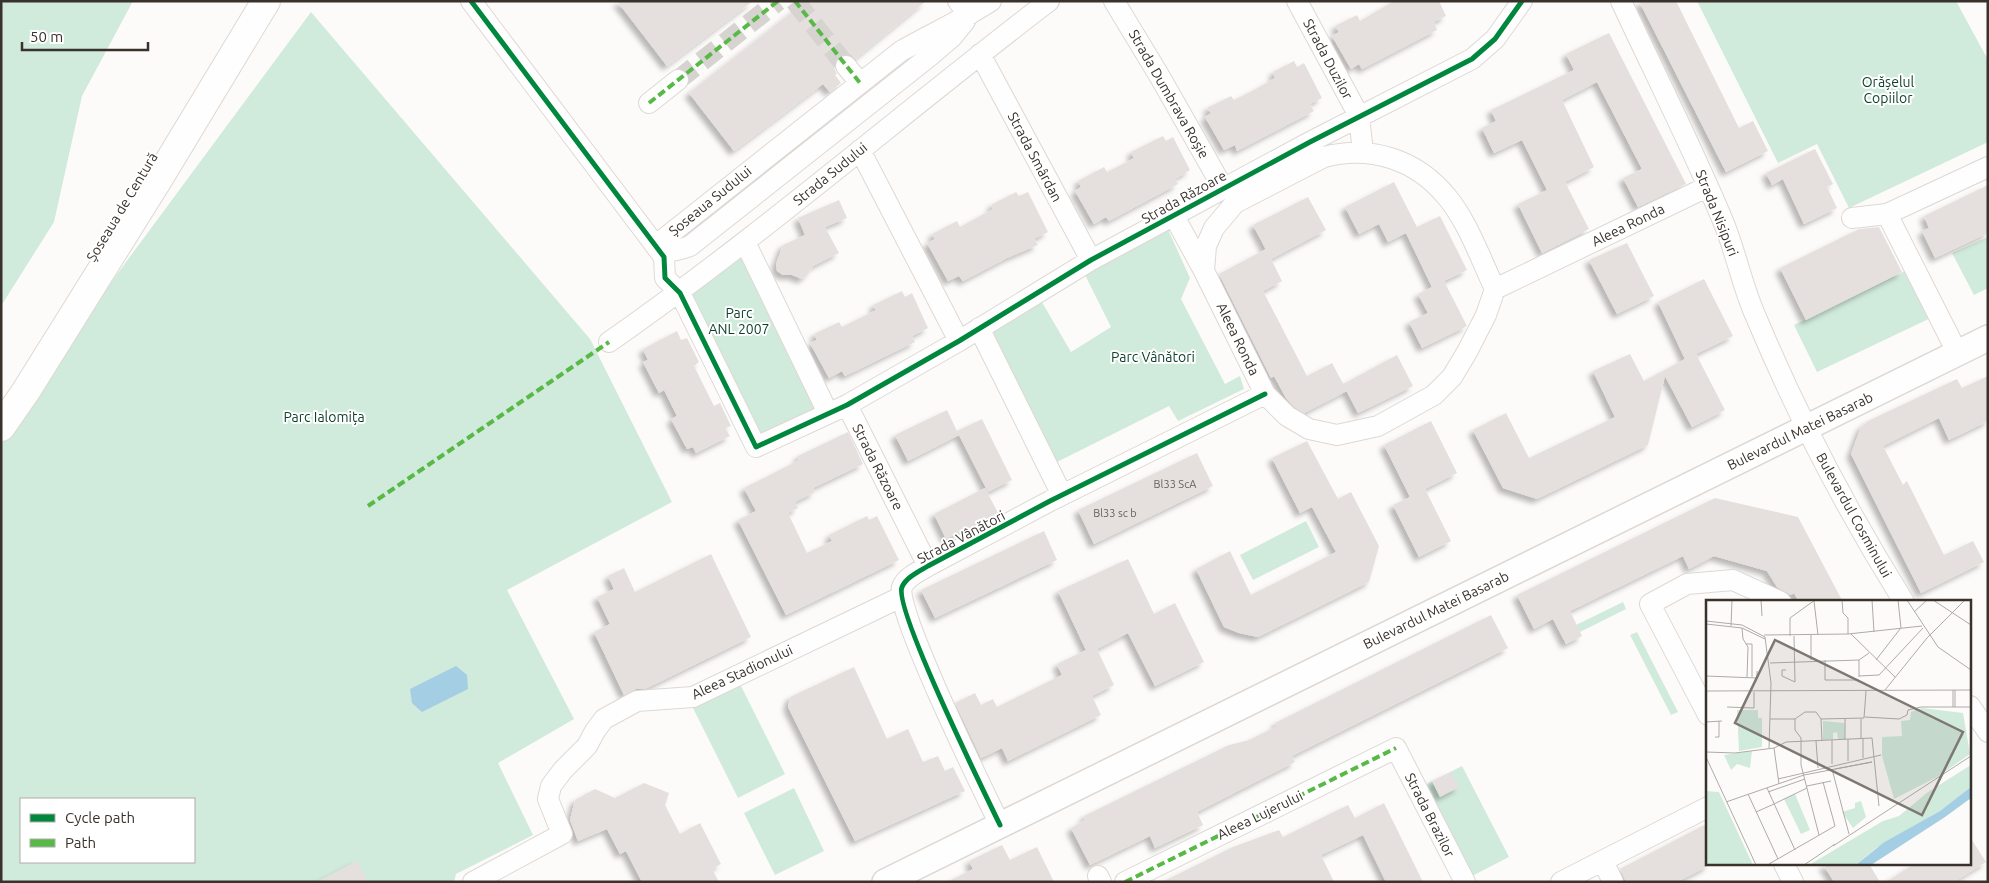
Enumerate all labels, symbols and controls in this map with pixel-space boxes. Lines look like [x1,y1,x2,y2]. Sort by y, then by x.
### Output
street label: Strada Duzilor [1300,16,1356,103]
scale bar [22,20,149,52]
street label: Strada Dumbrava Roșie [1126,27,1212,161]
text: 50 m [30,28,63,45]
park label: Orășelul Copiilor [1862,74,1915,106]
street label: Strada Smârdan [1005,109,1065,205]
street label: Strada Sudului [790,139,870,209]
street label: Șoseaua de Centură [83,150,161,264]
street label: Șoseaua Sudului [666,163,754,239]
street label: Strada Răzoare [1139,167,1229,227]
street label: Strada Nisipuri [1692,167,1742,259]
street label: Aleea Ronda [1589,201,1667,249]
street label: Aleea Ronda [1214,300,1262,378]
park label: Parc ANL 2007 [708,305,770,337]
park label: Parc Vânători [1111,349,1195,365]
street label: Bulevardul Matei Basarab [1725,389,1875,473]
park label: Parc Ialomița [283,409,365,425]
street label: Strada Răzoare [849,421,907,513]
street label: Bulevardul Cosminului [1813,450,1895,580]
house number: Bl33 ScA [1154,478,1197,490]
street label: Strada Vânători [914,507,1008,567]
house number: Bl33 sc b [1093,507,1137,519]
street label: Bulevardul Matei Basarab [1361,568,1511,652]
inset map [1706,600,1972,866]
street label: Aleea Stadionului [689,642,795,702]
street label: Strada Brazilor [1402,770,1458,860]
street label: Aleea Lujerului [1215,787,1305,843]
legend [20,798,195,863]
text: Cycle path [65,809,135,826]
text: Path [65,834,96,851]

